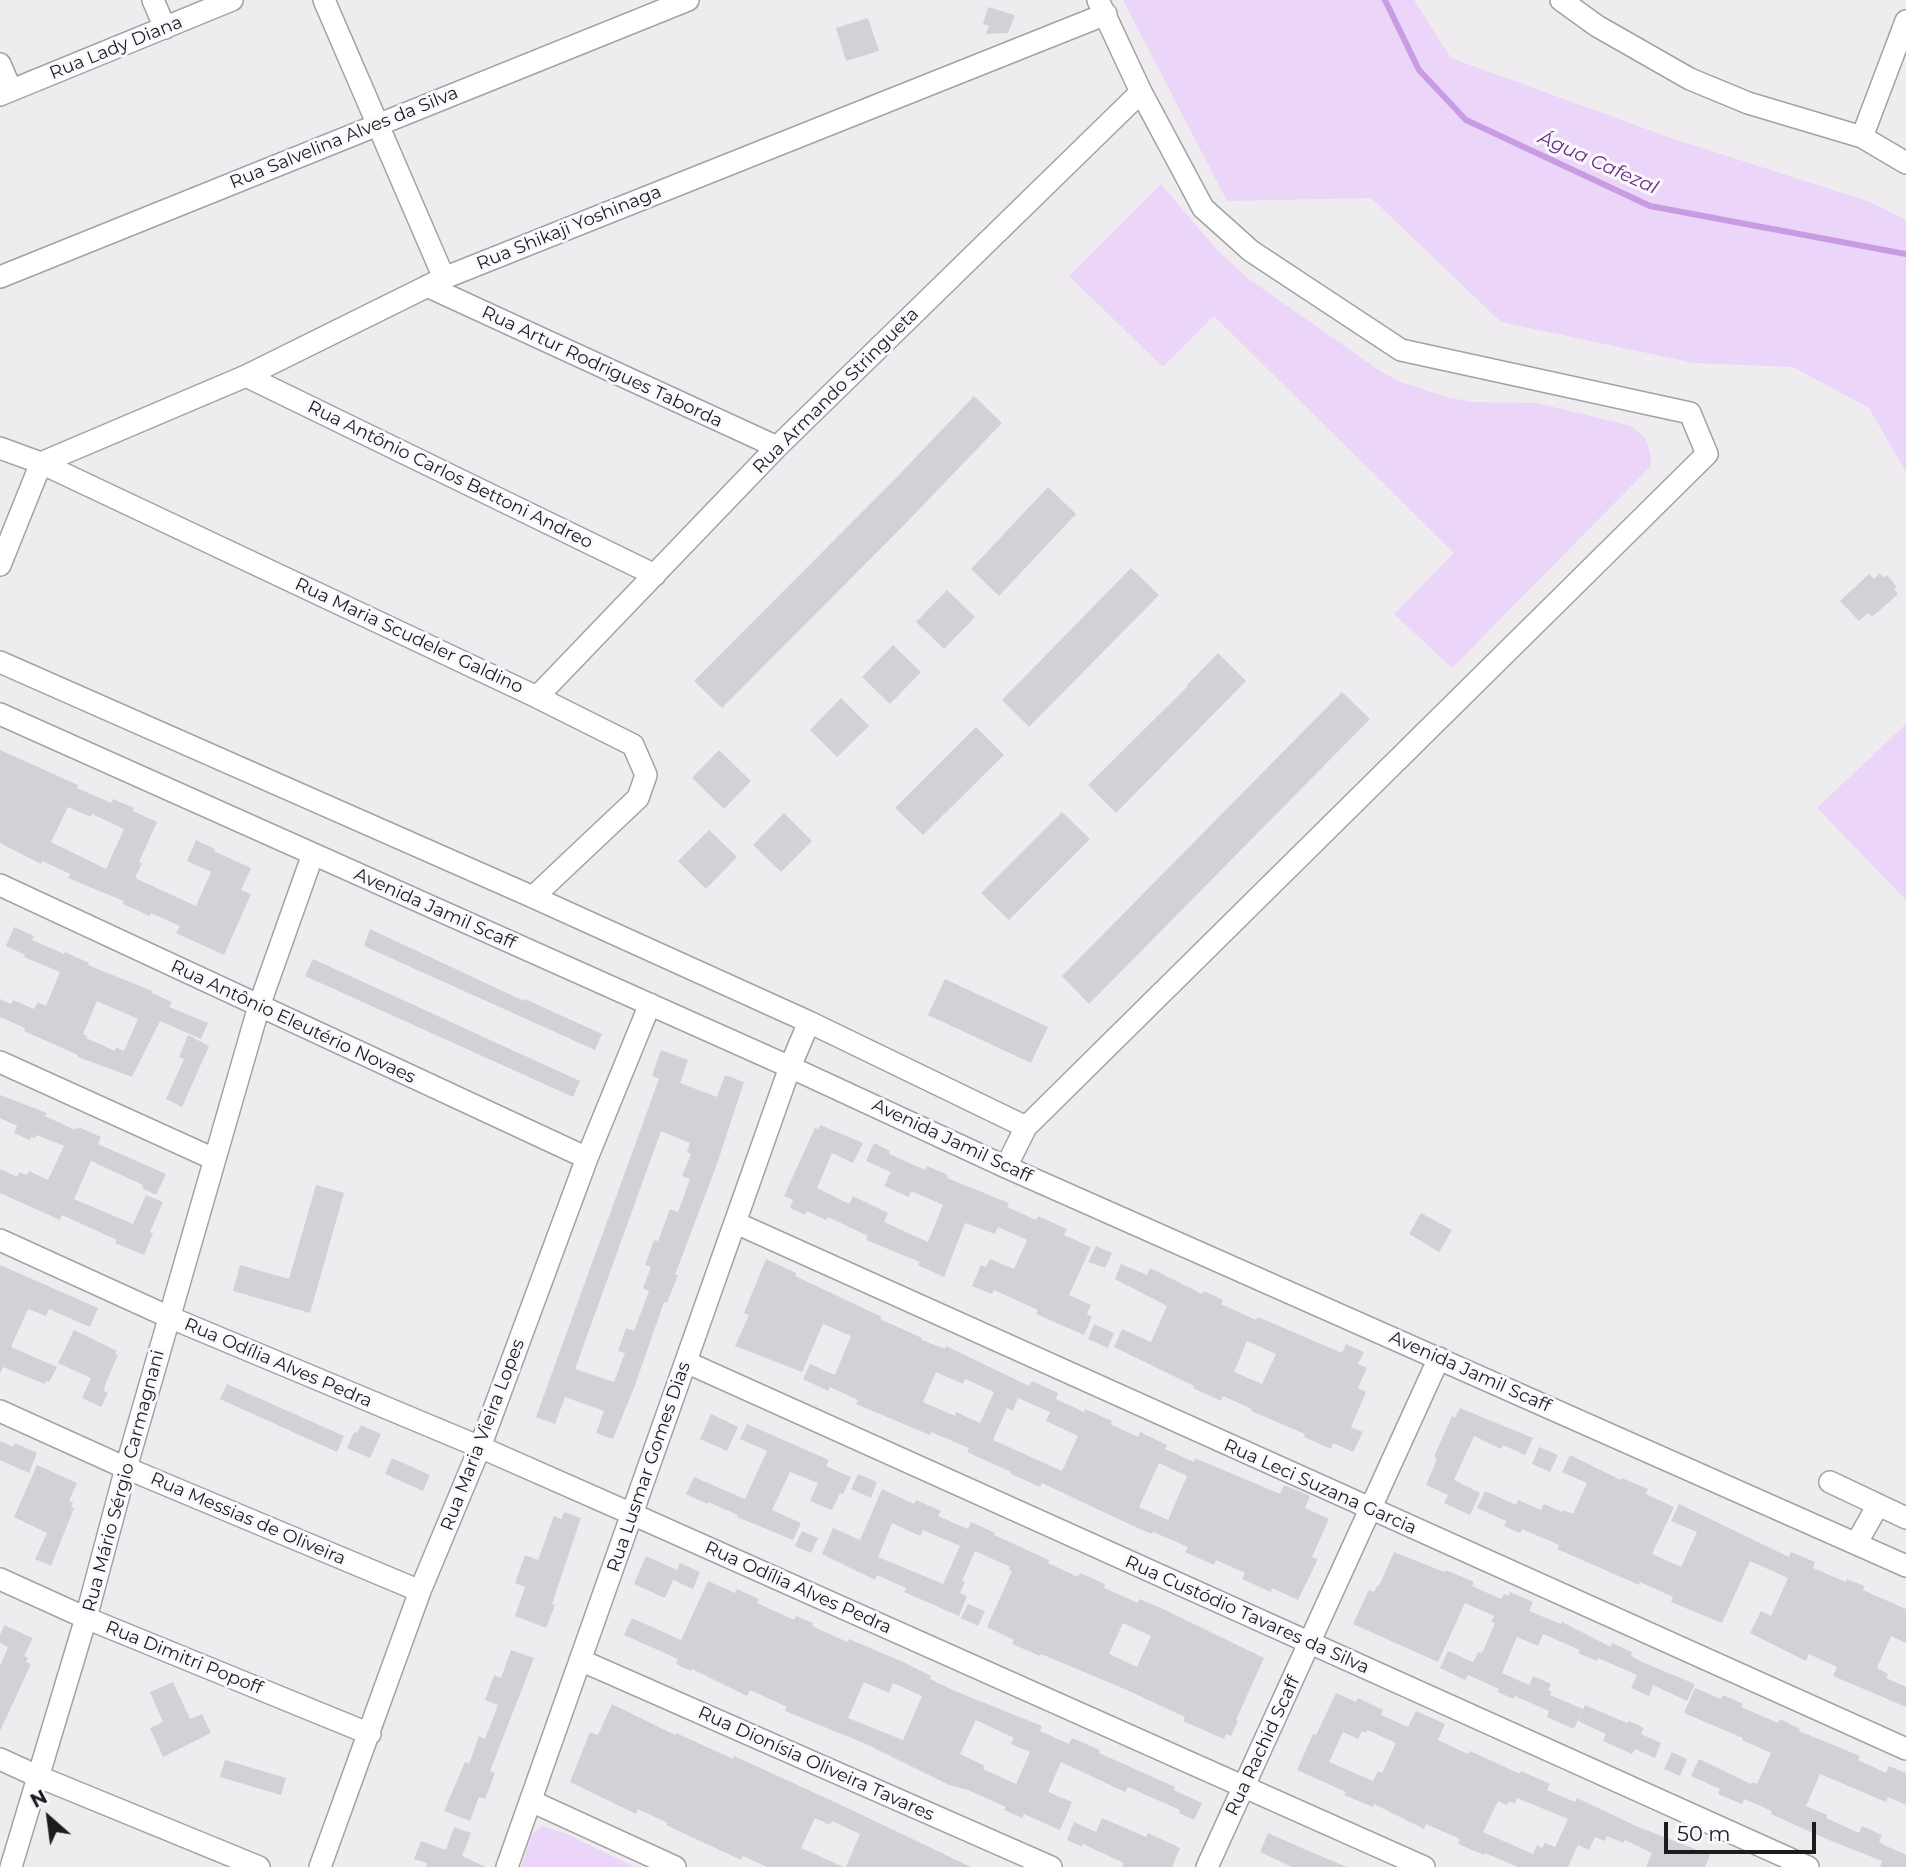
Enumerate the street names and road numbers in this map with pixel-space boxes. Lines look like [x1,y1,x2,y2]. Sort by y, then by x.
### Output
street label: Rua Lady Diana [46,12,186,84]
street label: Rua Salvelina Alves da Silva [227,82,461,194]
street label: Rua Shikaji Yoshinaga [473,181,665,275]
street label: Rua Artur Rodrigues Taborda [478,302,726,432]
street label: Rua Armando Stringueta [749,304,923,478]
street label: Rua Antônio Carlos Bettoni Andreo [304,396,596,554]
street label: Rua Maria Scudeler Galdino [291,574,527,698]
street label: Avenida Jamil Scaff [351,864,519,954]
street label: Rua Antônio Eleutério Novaes [167,956,419,1088]
street label: Avenida Jamil Scaff [868,1094,1036,1188]
street label: Rua Odília Alves Pedra [181,1314,375,1412]
street label: Avenida Jamil Scaff [1386,1327,1554,1417]
street label: Rua Maria Vieira Lopes [436,1336,530,1534]
street label: Rua Mário Sérgio Carmagnani [79,1348,169,1614]
street label: Rua Lusmar Gomes Dias [603,1359,695,1575]
street label: Rua Leci Suzana Garcia [1220,1435,1420,1539]
street label: Rua Messias de Oliveira [147,1468,349,1570]
street label: Rua Odília Alves Pedra [701,1537,895,1639]
street label: Rua Custódio Tavares da Silva [1122,1551,1372,1679]
street label: Rua Dimitri Popoff [102,1617,266,1699]
street label: Rua Rachid Scaff [1221,1673,1305,1819]
street label: Rua Dionísia Oliveira Tavares [695,1702,937,1826]

